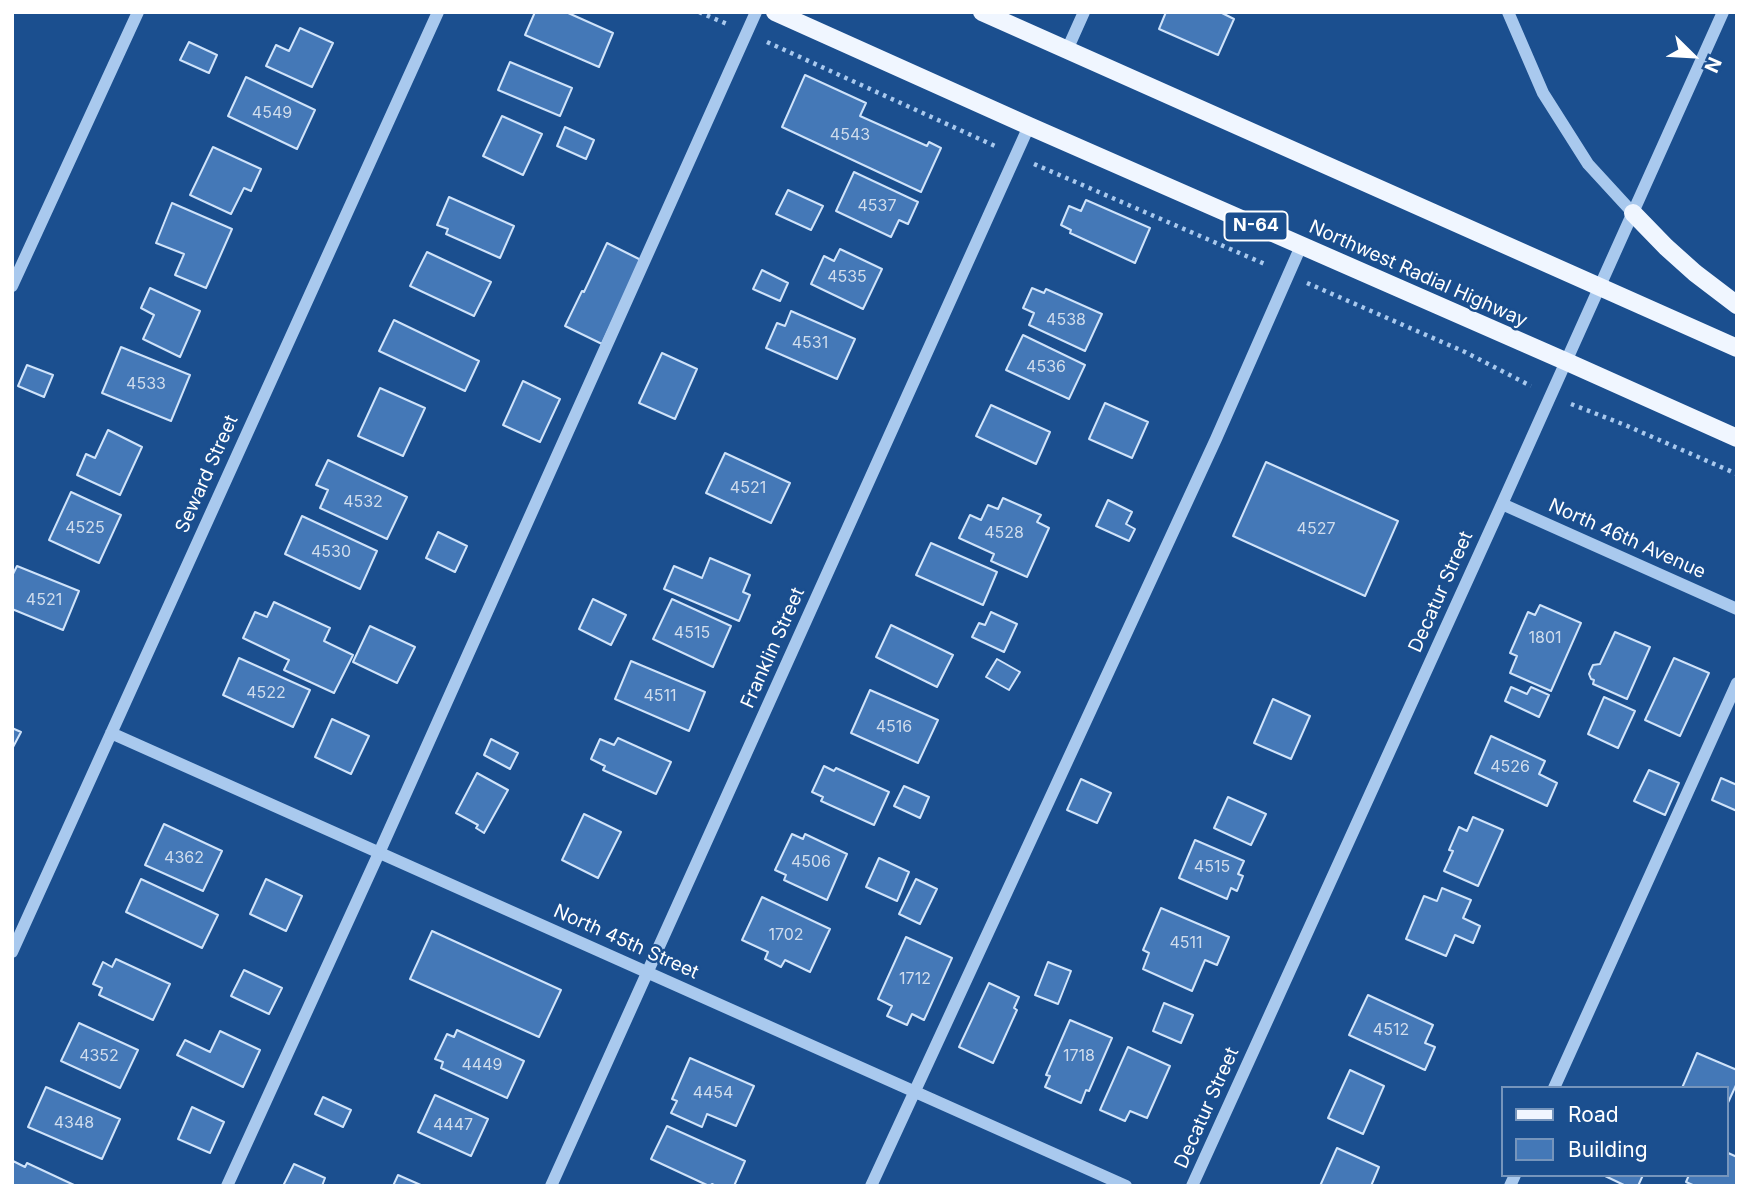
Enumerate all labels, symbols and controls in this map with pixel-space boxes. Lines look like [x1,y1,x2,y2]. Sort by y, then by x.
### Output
north arrow [1658,21,1728,91]
text: N [1699,53,1726,76]
house number: 4549 [252,103,292,123]
house number: 4543 [830,125,870,145]
house number: 4537 [858,196,897,216]
road number: N-64 [1224,211,1288,240]
street label: Northwest Radial Highway [1305,216,1531,332]
house number: 4535 [827,267,867,287]
house number: 4538 [1046,310,1086,330]
house number: 4531 [792,333,828,353]
house number: 4536 [1026,357,1066,377]
house number: 4533 [126,374,166,394]
street label: Seward Street [171,412,243,536]
house number: 4521 [730,478,766,498]
house number: 4532 [343,492,383,512]
street label: North 46th Avenue [1545,494,1709,584]
house number: 4525 [65,518,105,538]
house number: 4527 [1297,519,1335,539]
house number: 4528 [984,523,1024,543]
street label: Decatur Street [1404,528,1478,656]
house number: 4530 [311,542,351,562]
street label: Franklin Street [736,584,810,712]
house number: 4521 [26,590,62,610]
house number: 4515 [674,623,710,643]
house number: 1801 [1528,628,1562,648]
house number: 4522 [246,683,286,703]
house number: 4511 [643,686,677,706]
house number: 4516 [876,717,912,737]
house number: 4526 [1490,757,1530,777]
house number: 4362 [164,848,204,868]
house number: 4506 [791,852,831,872]
house number: 4515 [1194,857,1230,877]
street label: North 45th Street [550,900,702,984]
house number: 1702 [768,925,804,945]
house number: 4511 [1169,933,1203,953]
house number: 1712 [899,969,931,989]
house number: 4512 [1373,1020,1409,1040]
street label: Decatur Street [1170,1044,1244,1172]
house number: 4352 [79,1046,119,1066]
house number: 1718 [1063,1046,1095,1066]
house number: 4449 [462,1055,502,1075]
house number: 4454 [693,1083,733,1103]
legend [1500,1086,1728,1177]
text: Road [1568,1102,1619,1127]
house number: 4348 [54,1113,94,1133]
house number: 4447 [433,1115,473,1135]
text: Building [1568,1137,1648,1162]

